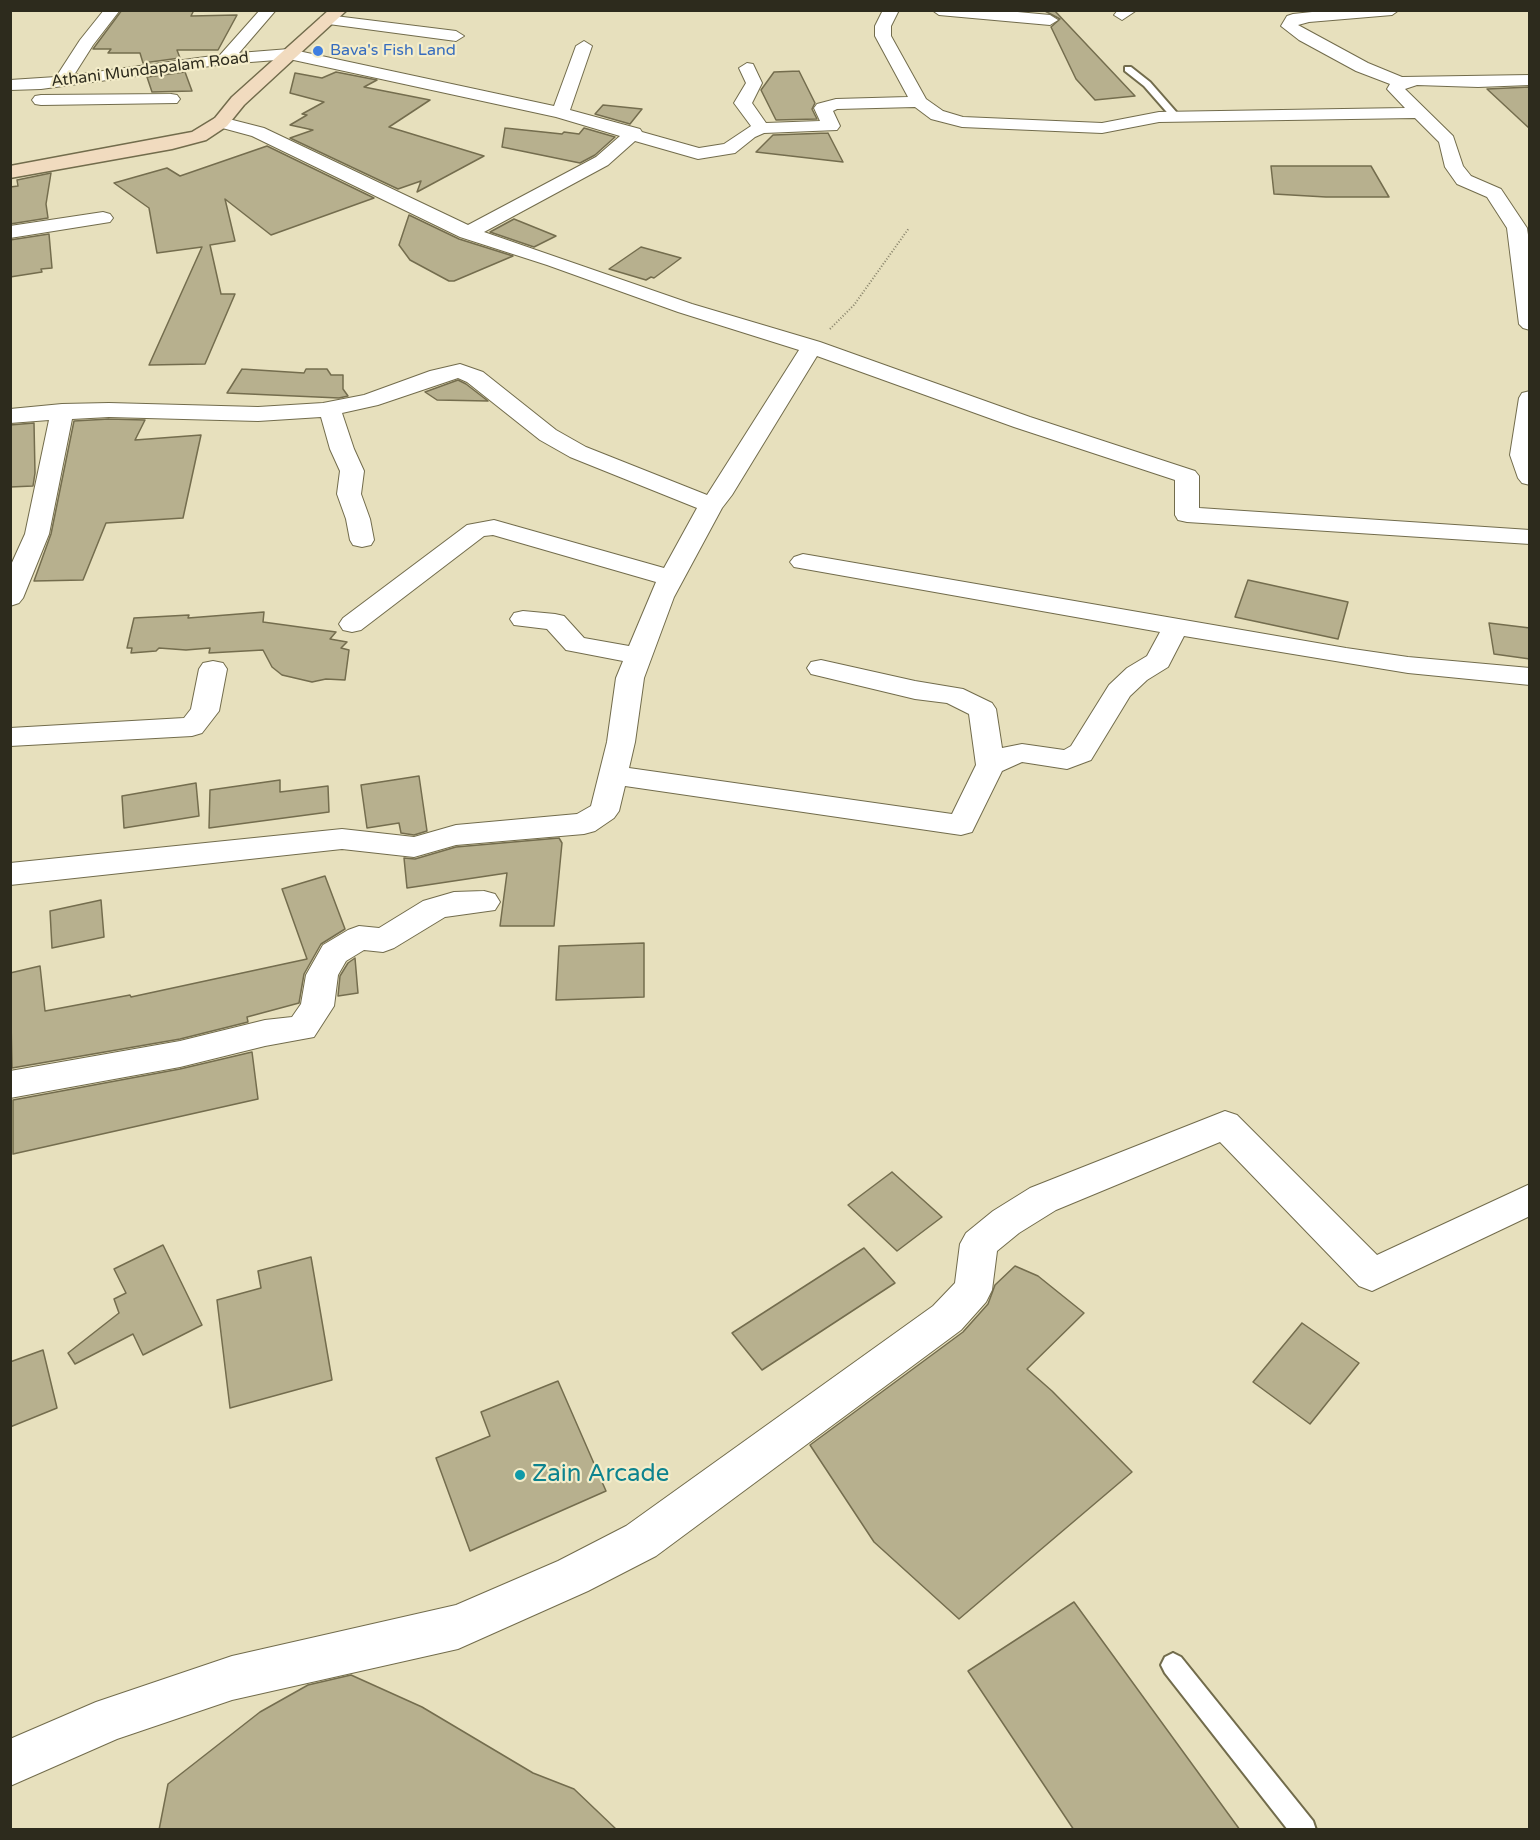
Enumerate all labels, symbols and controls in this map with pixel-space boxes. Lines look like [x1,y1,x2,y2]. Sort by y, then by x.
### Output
place label: Bava's Fish Land [330,41,456,61]
marker: Bava's Fish Land [311,44,325,58]
street label: Athani Mundapalam Road [50,48,250,92]
place label: Zain Arcade [532,1461,669,1489]
marker: Zain Arcade [513,1468,527,1482]

